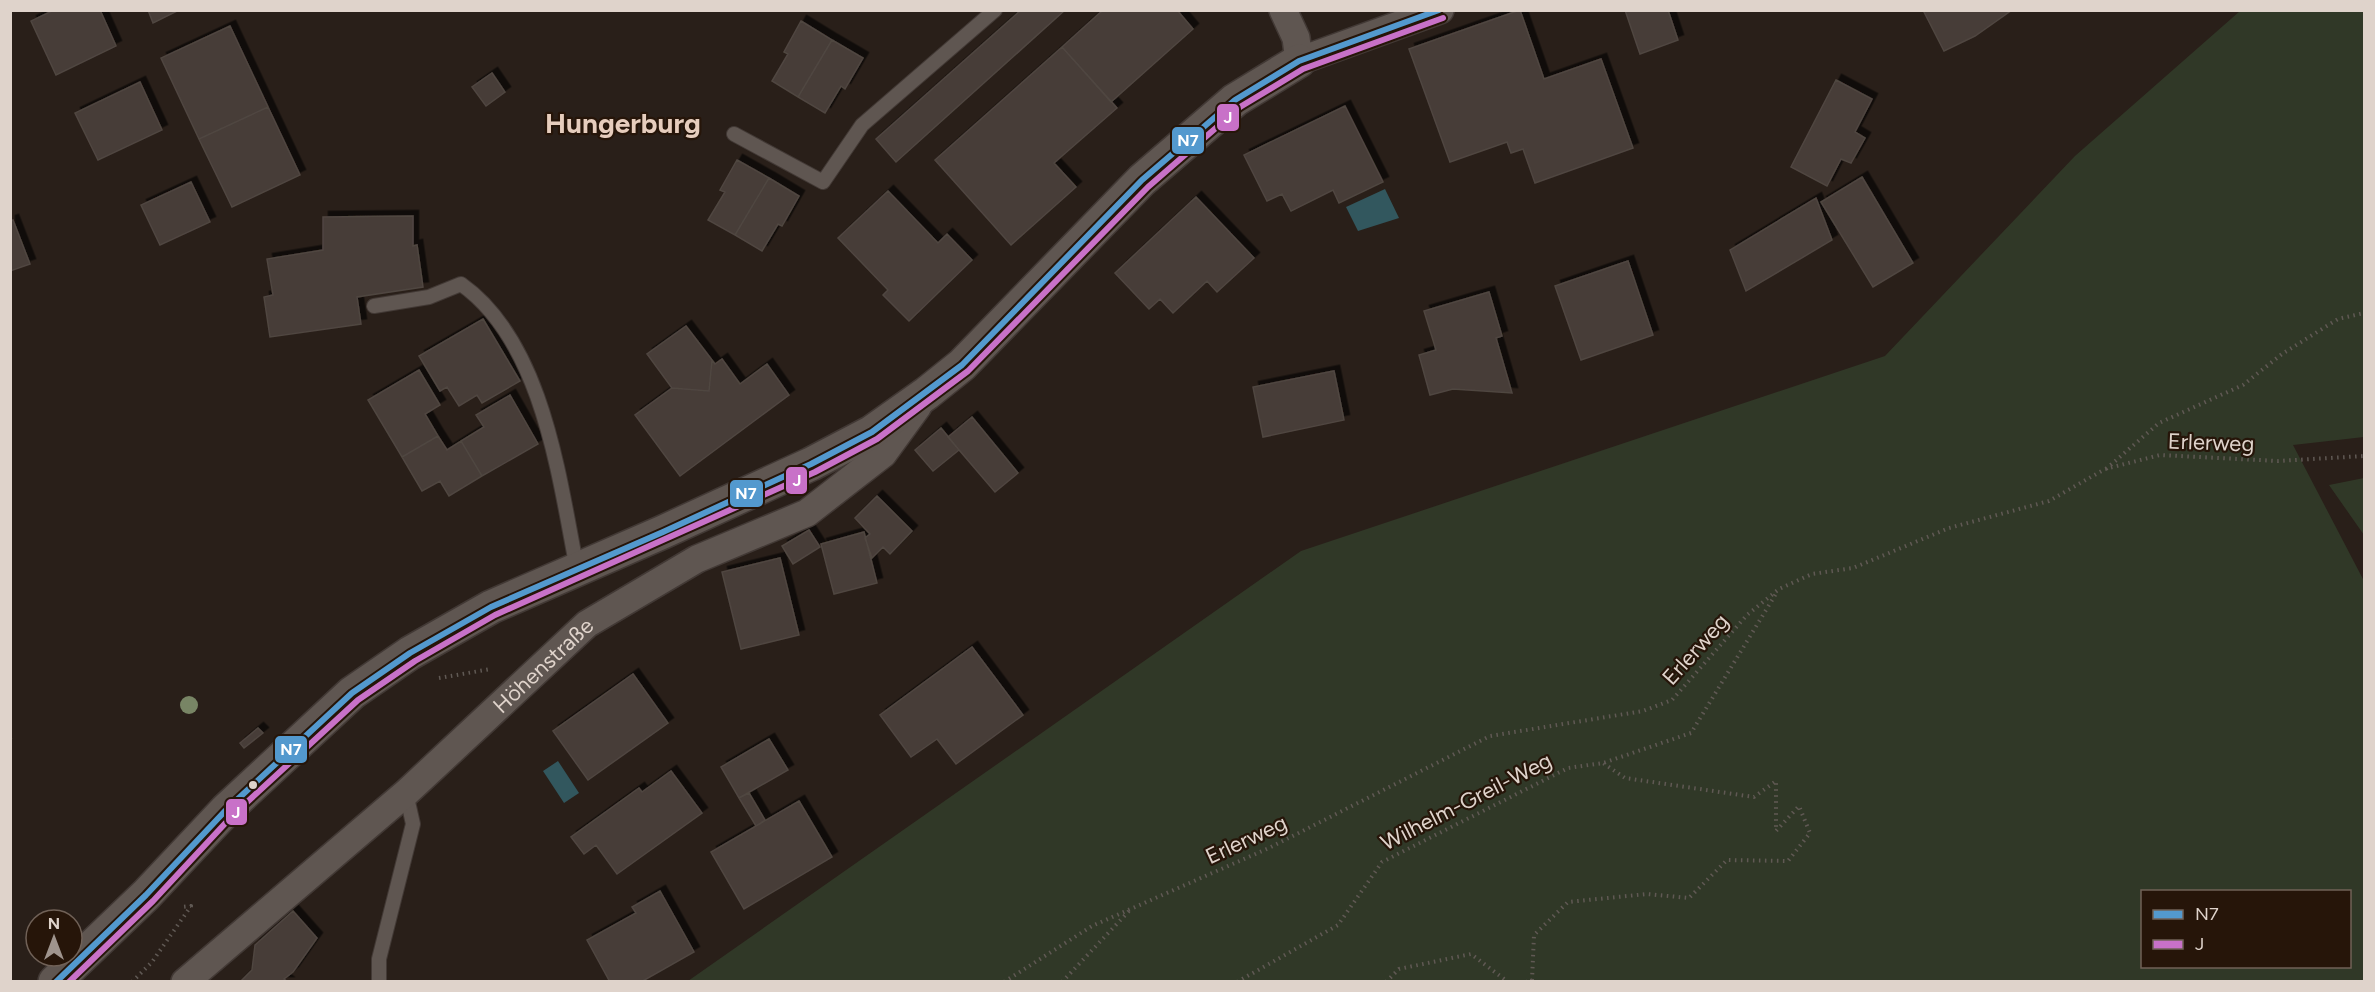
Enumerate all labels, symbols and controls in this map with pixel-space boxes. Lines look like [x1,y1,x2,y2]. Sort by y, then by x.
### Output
line badge: J [1216,103,1240,132]
district label: Hungerburg [545,106,701,140]
text: J [1224,108,1232,127]
line badge: N7 [1171,126,1205,155]
text: N7 [1177,131,1199,150]
street label: Erlerweg [2167,427,2255,458]
line badge: J [785,466,808,495]
text: J [793,471,801,490]
line badge: N7 [729,479,764,508]
text: N7 [735,484,757,503]
street label: Erlerweg [1656,608,1734,691]
street label: Höhenstraße [487,612,599,719]
line badge: N7 [274,735,308,764]
text: N7 [280,740,302,759]
street label: Wilhelm-Greil-Weg [1376,747,1556,856]
unlabelled marker [247,779,259,791]
line badge: J [225,798,248,826]
text: J [232,803,240,822]
street label: Erlerweg [1201,809,1291,870]
legend [2141,890,2351,968]
text: N7 [2195,903,2219,925]
north arrow [24,908,84,968]
text: N [48,914,60,933]
text: J [2195,933,2204,955]

